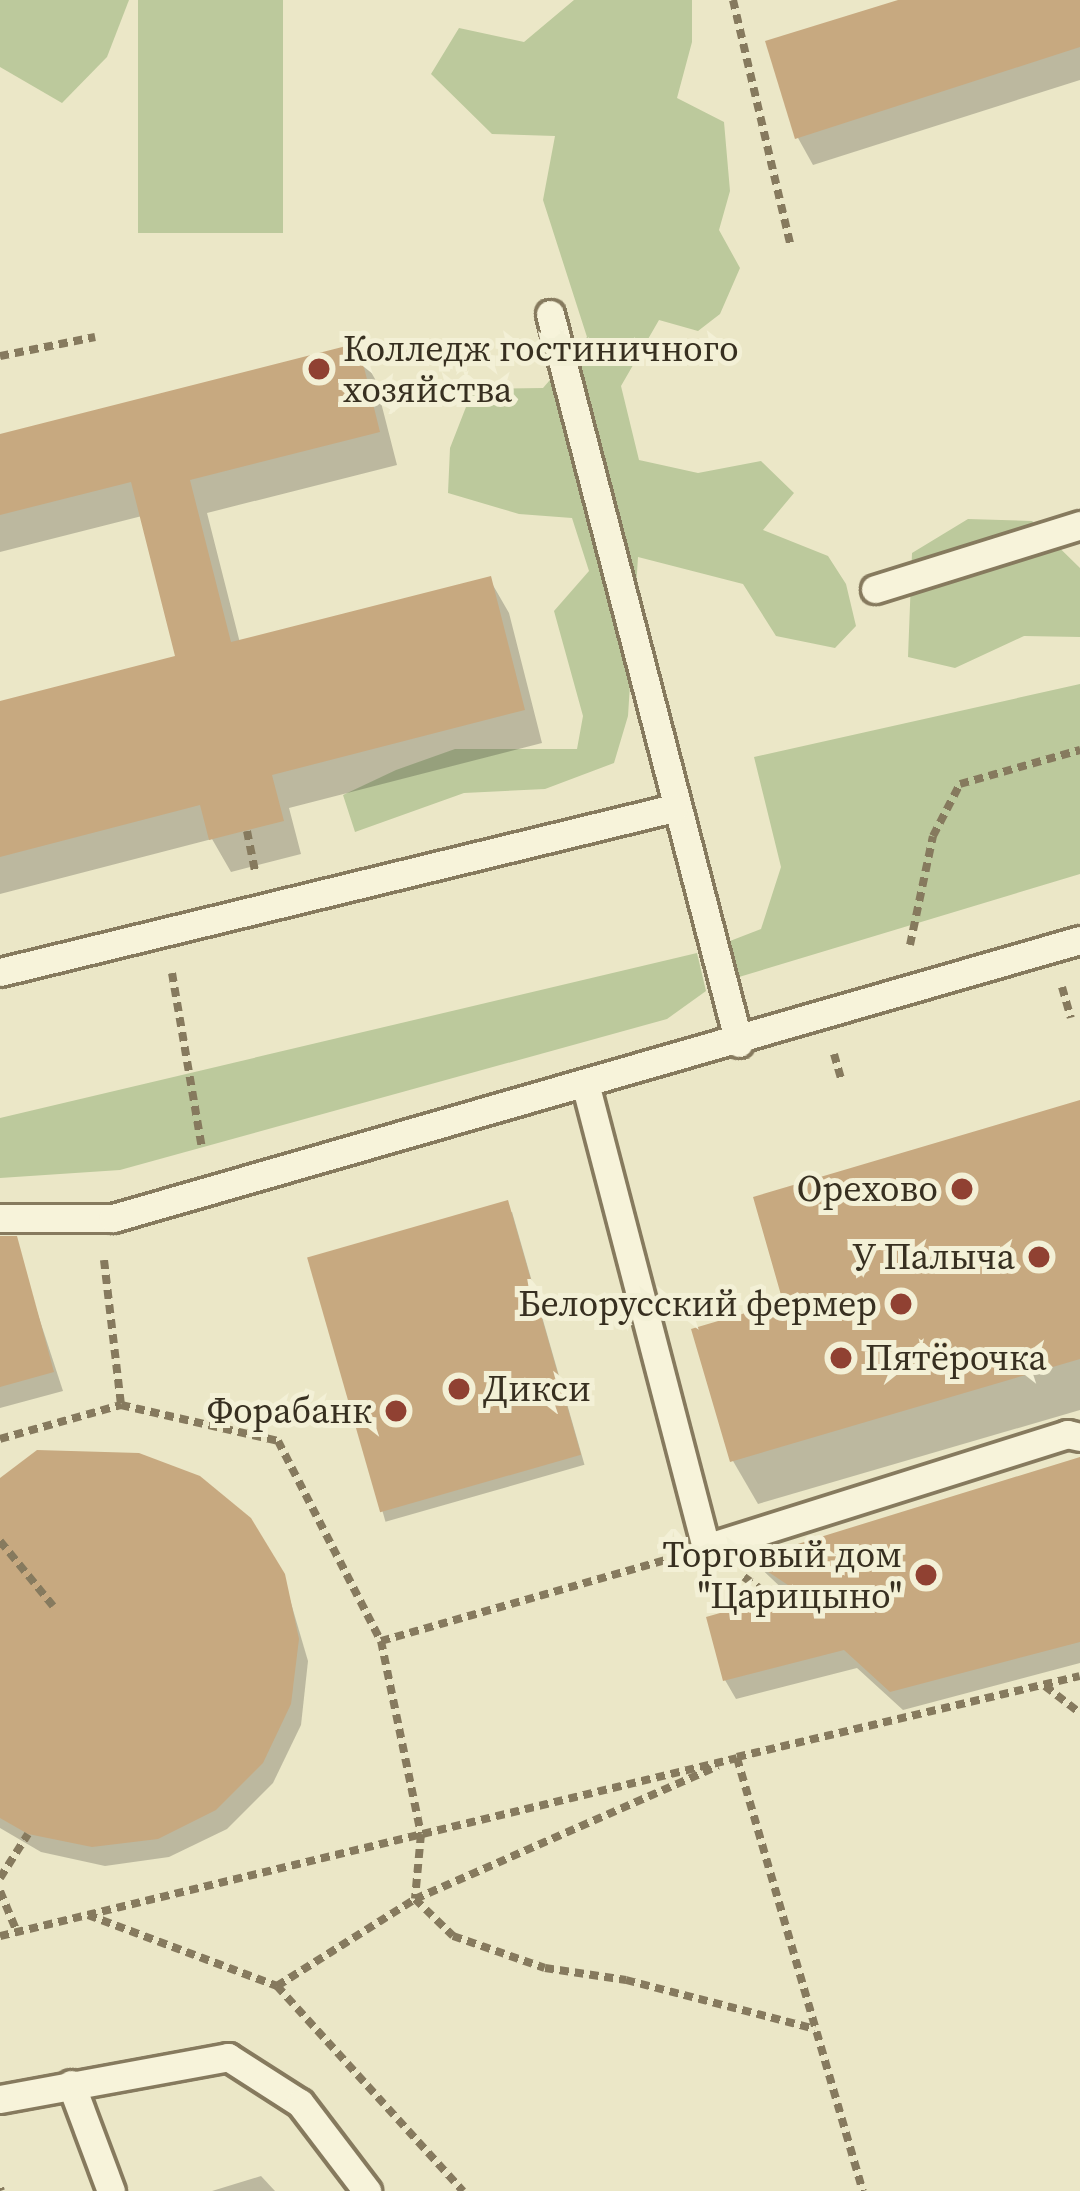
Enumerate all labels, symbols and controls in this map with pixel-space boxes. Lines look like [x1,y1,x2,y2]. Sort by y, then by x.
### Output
place label: Колледж гостиничного хозяйcтва [343,326,739,411]
marker: Колледж гостиничного хозяйcтва [306,356,332,382]
place label: Орехово [797,1167,938,1211]
marker: Орехово [949,1176,975,1202]
place label: У Палыча [851,1235,1015,1279]
marker: У Палыча [1026,1244,1052,1270]
place label: Белорусский фермер [518,1282,877,1326]
marker: Белорусский фермер [888,1291,914,1317]
place label: Пятёрочка [865,1336,1047,1380]
marker: Пятёрочка [828,1345,854,1371]
place label: Дикси [483,1367,591,1411]
marker: Дикси [446,1376,472,1402]
place label: Форабанк [207,1389,372,1433]
marker: Форабанк [383,1398,409,1424]
place label: Торговый дом "Царицыно" [662,1532,902,1617]
marker: Торговый дом "Царицыно" [913,1562,939,1588]

